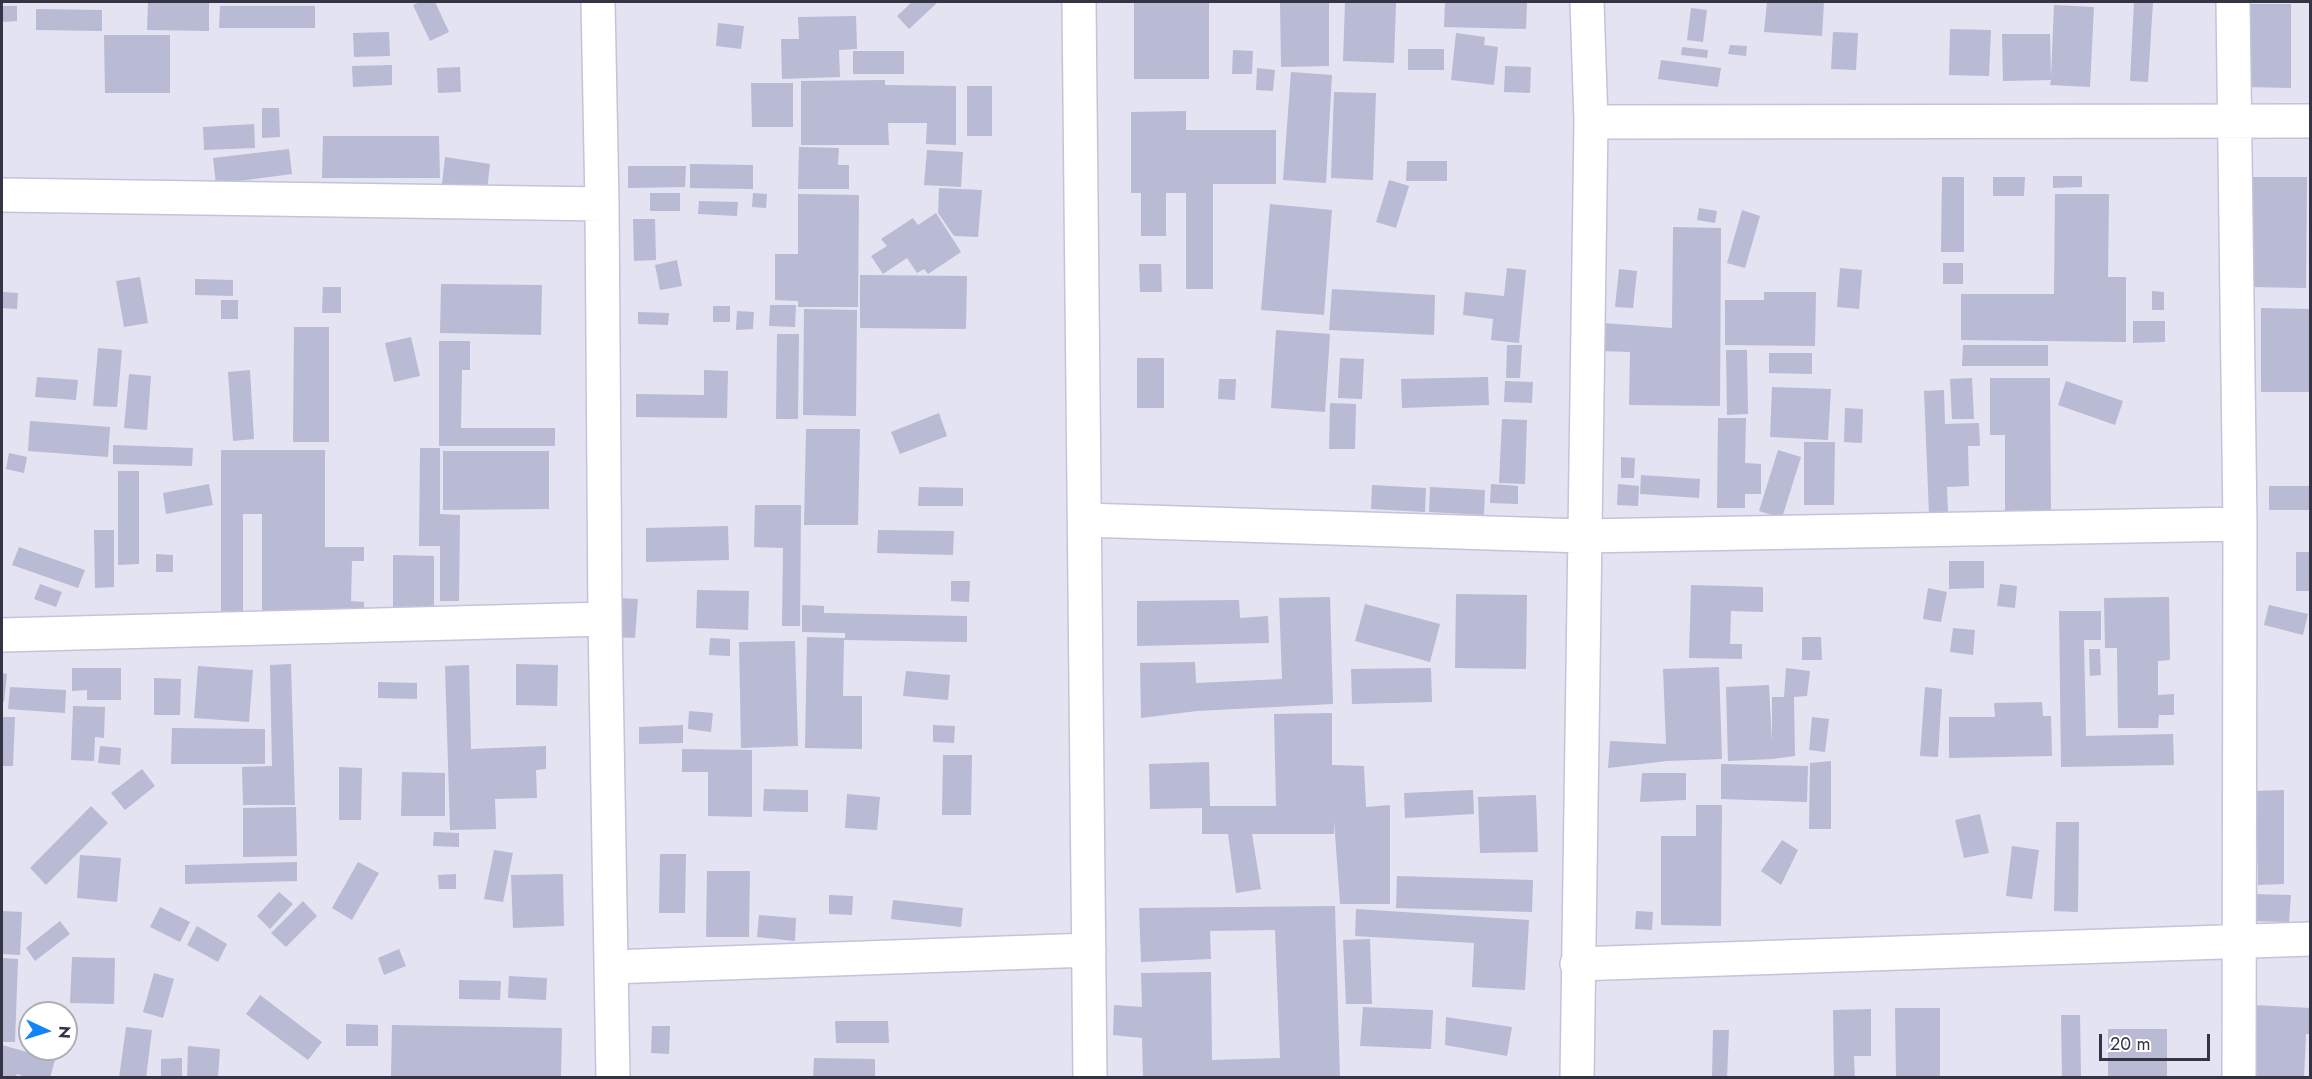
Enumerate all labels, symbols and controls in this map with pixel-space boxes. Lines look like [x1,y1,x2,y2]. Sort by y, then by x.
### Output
north arrow [18,1001,78,1061]
scale bar [2102,1022,2213,1060]
text: N [53,1025,76,1039]
text: 20 m [2110,1031,2150,1057]

